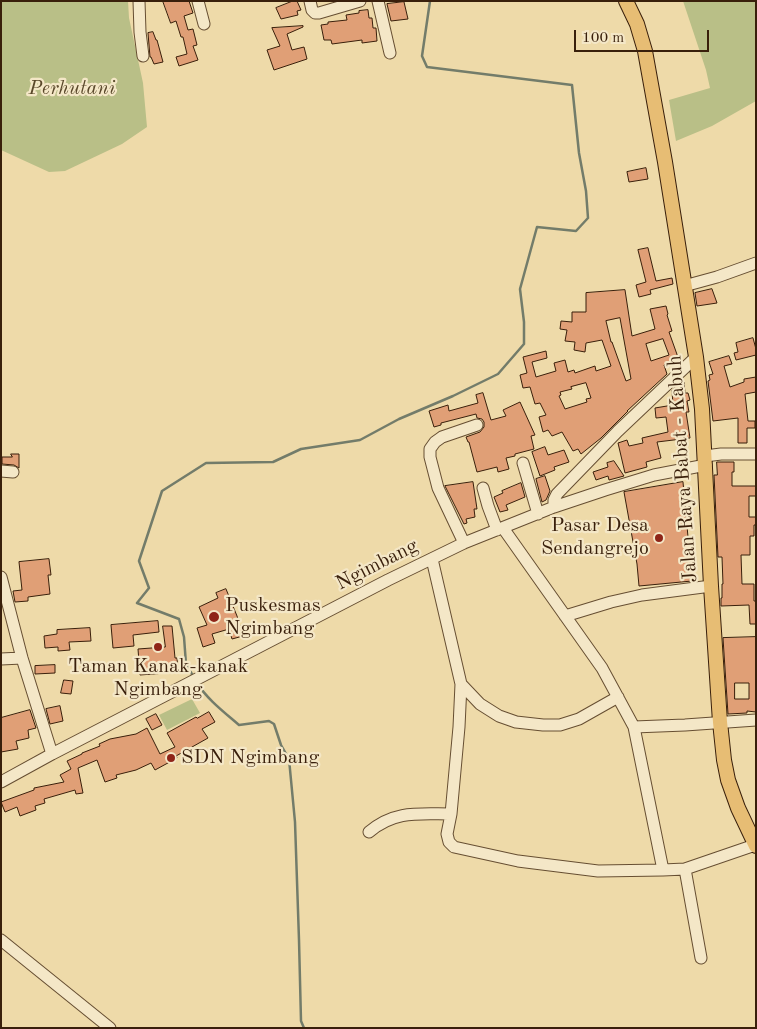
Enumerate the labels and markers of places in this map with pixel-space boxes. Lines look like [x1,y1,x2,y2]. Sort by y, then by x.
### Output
place label: Pasar Desa Sendangrejo [541,514,649,561]
marker: Pasar Desa Sendangrejo [653,532,665,544]
place label: Puskesmas Ngimbang [225,594,321,641]
marker: Puskesmas Ngimbang [207,610,221,624]
marker: Taman Kanak-kanak Ngimbang [152,641,164,653]
place label: Taman Kanak-kanak Ngimbang [68,655,248,702]
place label: SDN Ngimbang [181,746,319,770]
marker: SDN Ngimbang [165,752,177,764]

